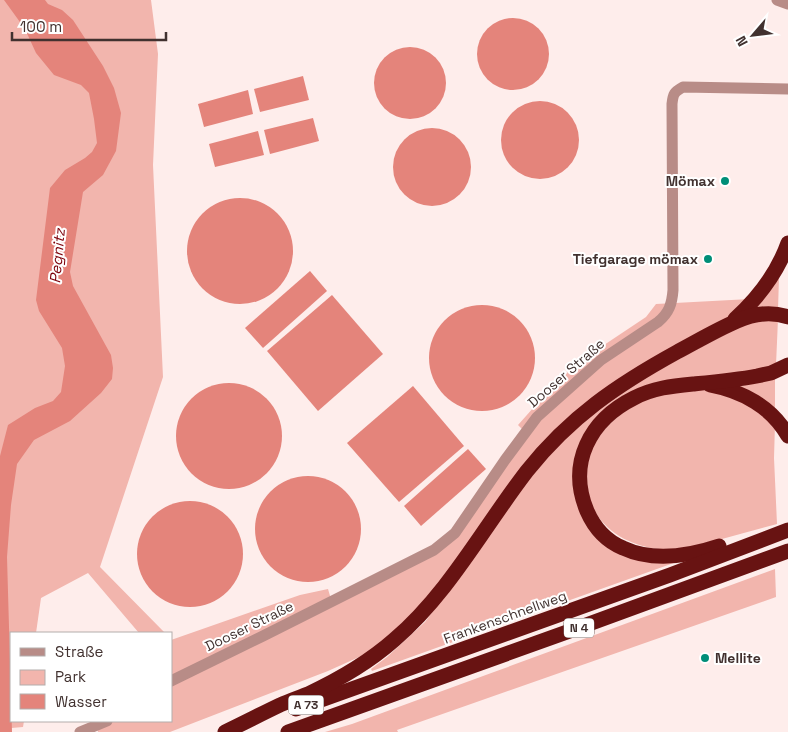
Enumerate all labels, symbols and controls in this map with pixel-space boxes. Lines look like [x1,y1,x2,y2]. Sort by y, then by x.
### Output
scale bar [12,10,166,42]
north arrow [728,10,778,60]
text: 100 m [20,17,62,36]
text: N [731,33,752,49]
place label: Mömax [666,172,715,190]
marker: Mömax [719,175,731,187]
water label: Pegnitz [45,227,69,284]
place label: Tiefgarage mömax [573,250,698,268]
marker: Tiefgarage mömax [702,253,714,265]
street label: Dooser Straße [524,335,608,411]
street label: Frankenschnellweg [441,586,569,648]
street label: Dooser Straße [202,597,296,655]
road number: N 4 [564,618,594,638]
legend [10,632,172,722]
text: Straße [55,642,104,661]
place label: Mellite [715,649,761,667]
marker: Mellite [699,652,711,664]
text: Park [55,667,86,686]
text: Wasser [55,692,107,711]
road number: A 73 [288,696,324,714]

